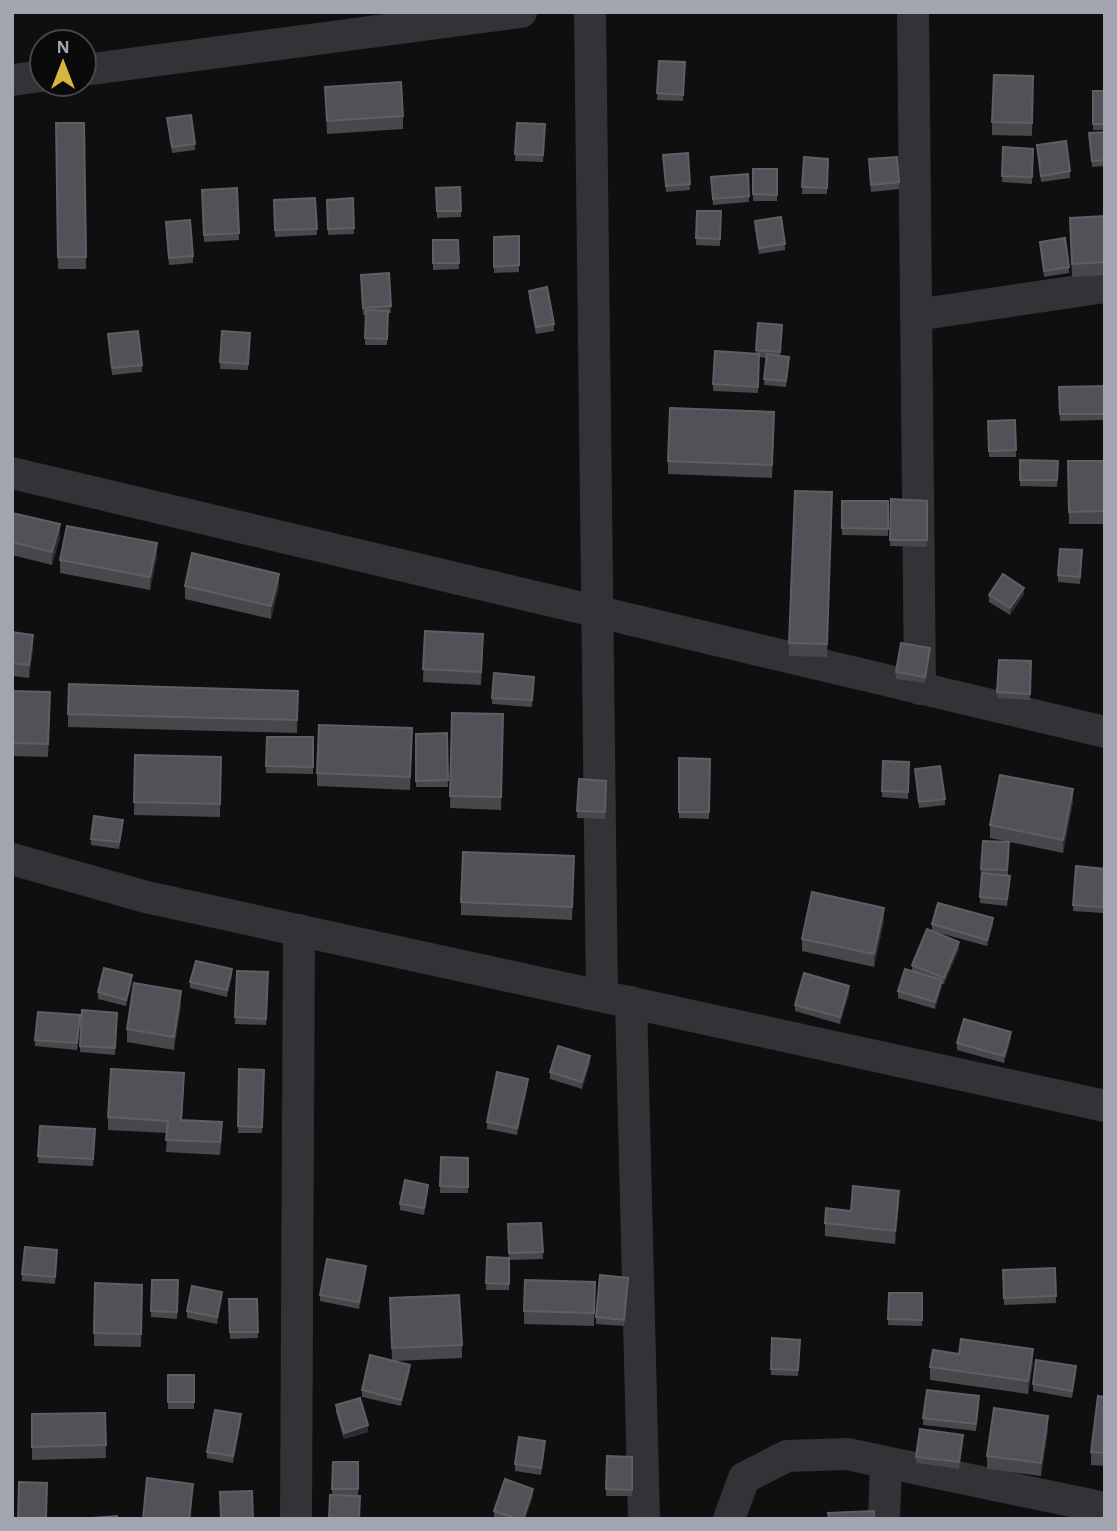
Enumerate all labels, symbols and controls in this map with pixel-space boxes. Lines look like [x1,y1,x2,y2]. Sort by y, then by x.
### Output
north arrow [28,28,98,98]
text: N [56,38,70,57]

